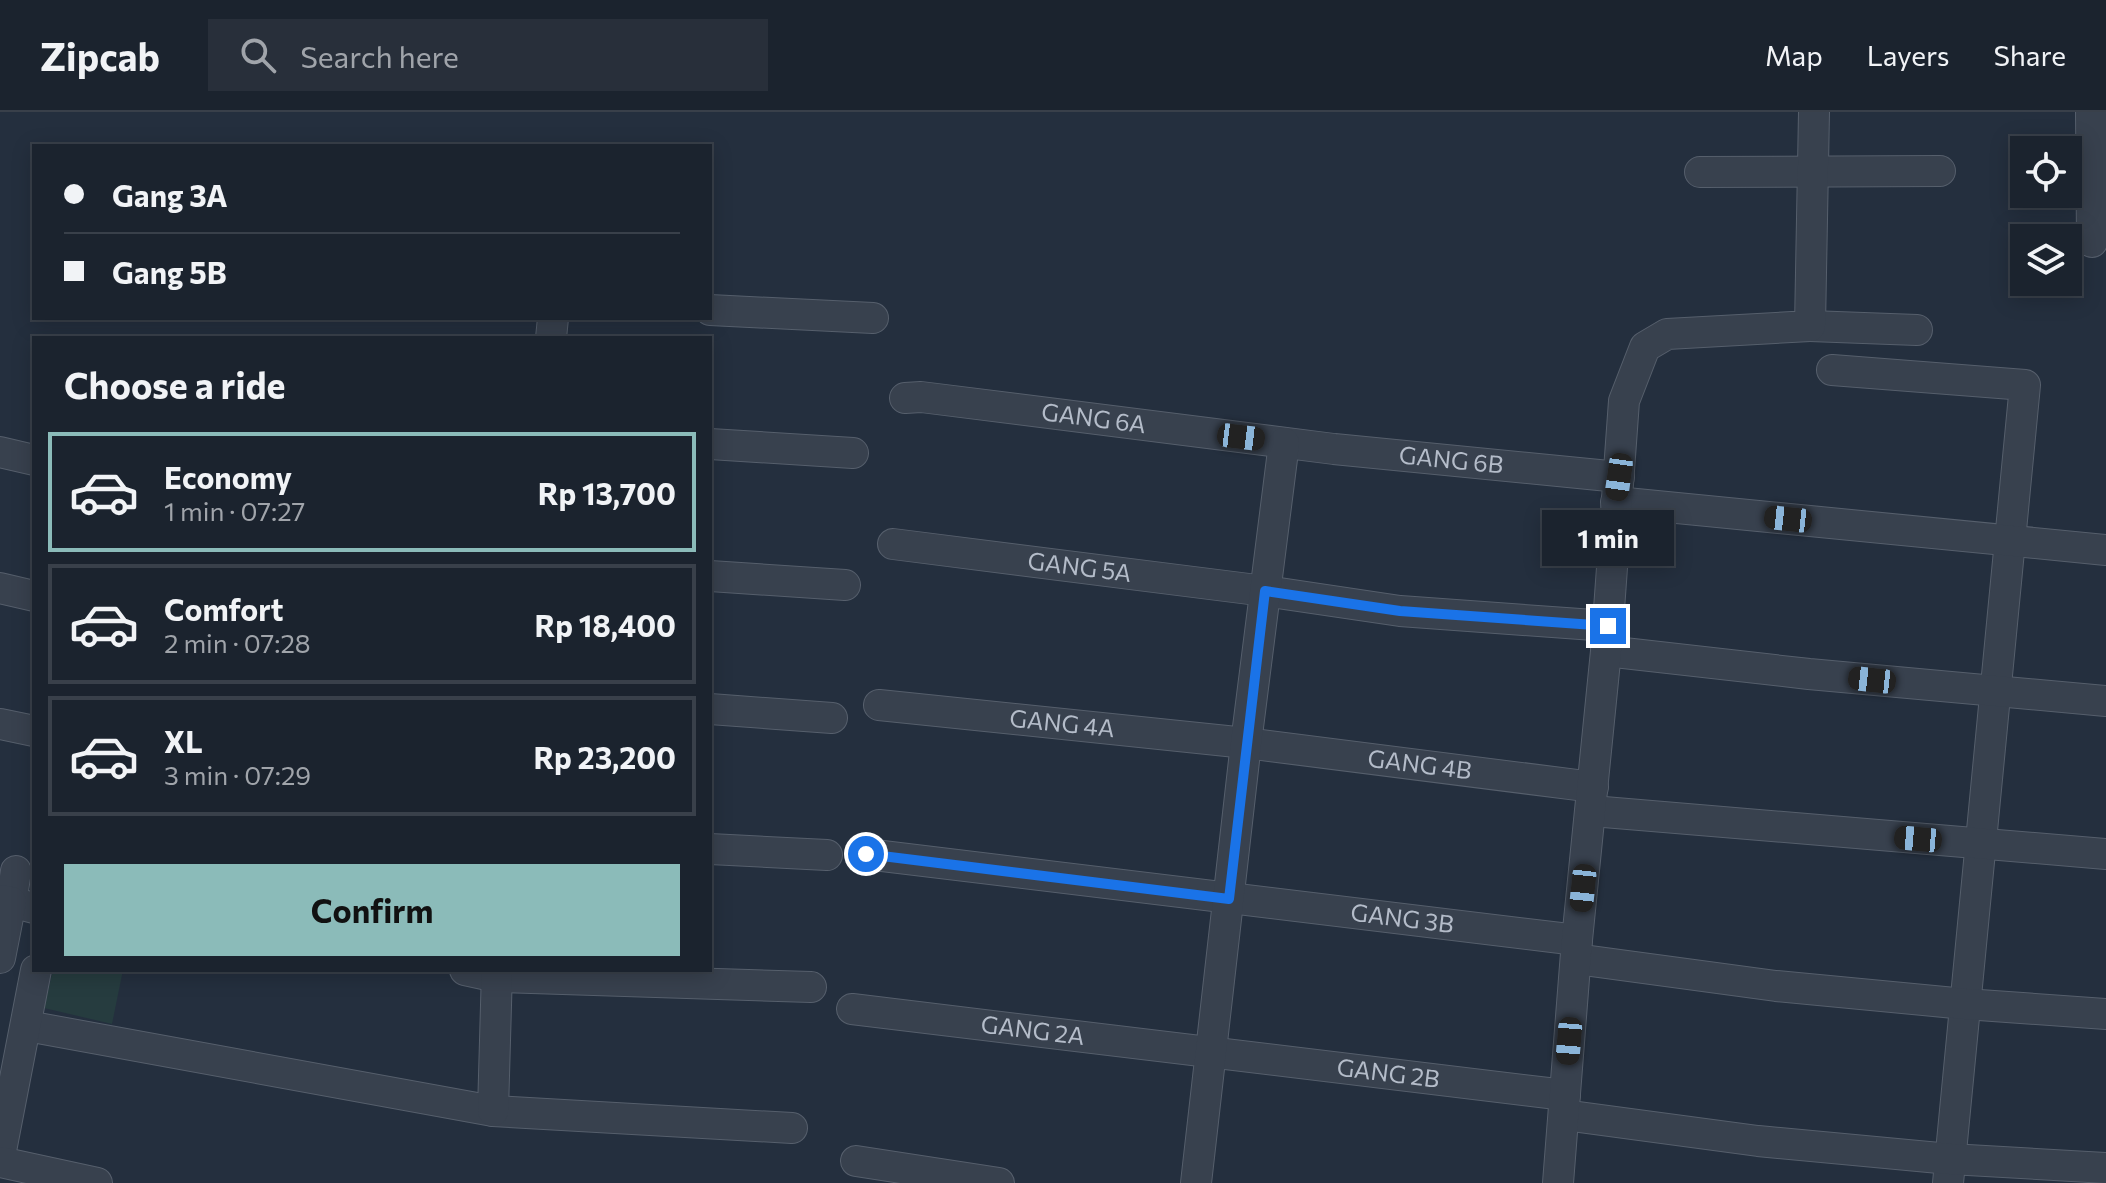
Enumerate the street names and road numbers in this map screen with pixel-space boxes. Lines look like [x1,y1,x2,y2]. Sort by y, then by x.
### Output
street label: GANG 6A [1040,396,1148,438]
street label: GANG 6B [1398,439,1505,479]
street label: GANG 5A [1026,545,1133,587]
street label: GANG 4A [1008,703,1116,742]
street label: GANG 4B [1366,743,1473,784]
street label: GANG 3B [1349,897,1455,938]
street label: GANG 2A [979,1009,1086,1050]
street label: GANG 2B [1335,1052,1441,1093]

